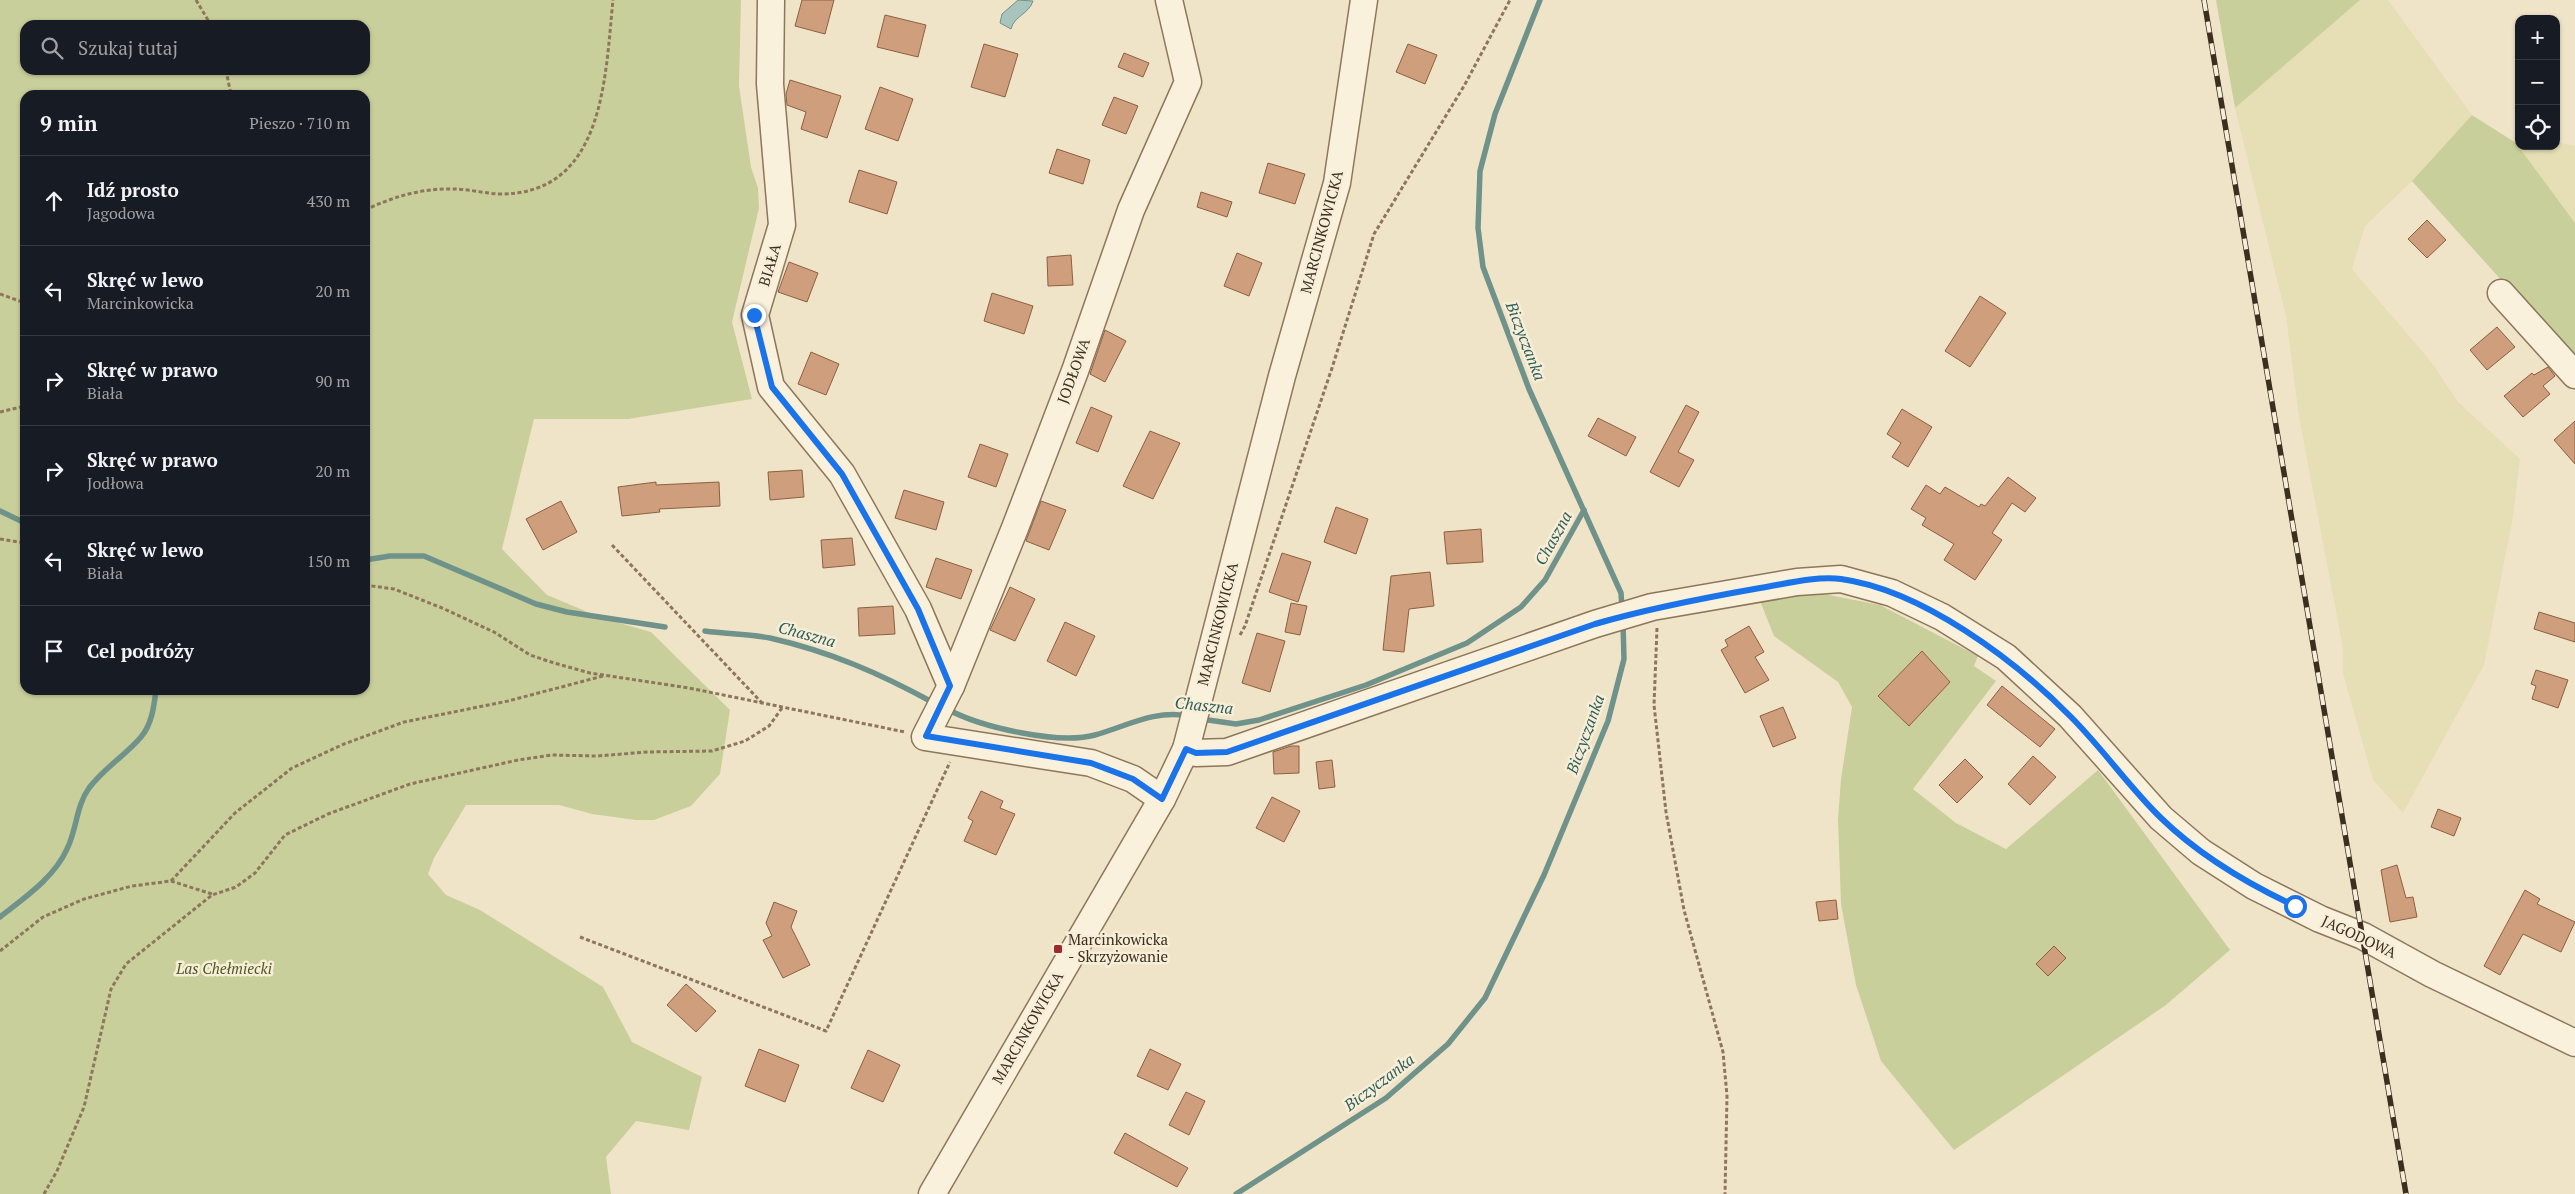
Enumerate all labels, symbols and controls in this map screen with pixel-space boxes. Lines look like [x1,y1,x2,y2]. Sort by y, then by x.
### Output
map controls [2515,15,2560,150]
button: + [2515,15,2560,60]
search box [20,20,370,75]
icon: search [38,34,66,62]
text: Szukaj tutaj [78,35,178,60]
button: − [2515,60,2560,105]
button: locate [2515,105,2560,150]
text: 9 min [40,109,97,137]
text: Pieszo · 710 m [249,112,350,134]
street label: MARCINKOWICKA [1295,167,1347,295]
text: Idź prosto [87,177,179,202]
icon: ahead [40,187,68,215]
text: 430 m [307,190,350,212]
text: Jagodowa [87,202,155,224]
street label: BIAŁA [753,240,785,288]
text: Skręć w lewo [87,267,204,292]
icon: left [40,277,68,305]
text: 20 m [315,280,350,302]
text: Marcinkowicka [87,292,194,314]
water label: Biczyczanka [1501,298,1551,384]
route end [743,304,766,327]
street label: JODŁOWA [1052,334,1094,406]
text: Skręć w prawo [87,357,218,382]
icon: right [40,367,68,395]
text: 90 m [315,370,350,392]
text: Biała [87,382,123,404]
text: Skręć w prawo [87,447,218,472]
icon: right [40,457,68,485]
text: 20 m [315,460,350,482]
text: Jodłowa [87,472,144,494]
water label: Chaszna [1529,507,1577,569]
text: Skręć w lewo [87,537,204,562]
icon: left [40,547,68,575]
text: 150 m [307,550,350,572]
street label: MARCINKOWICKA [1192,559,1242,688]
text: Biała [87,562,123,584]
water label: Chaszna [776,616,838,652]
icon: arrive [40,637,68,665]
text: Cel podróży [87,638,194,663]
water label: Chaszna [1174,691,1234,719]
water label: Biczyczanka [1560,691,1609,778]
route start [2284,895,2307,918]
street label: JAGODOWA [2319,910,2401,962]
place label: Marcinkowicka - Skrzyżowanie [1068,929,1169,966]
marker: Marcinkowicka - Skrzyżowanie [1052,943,1064,955]
park label: Las Chełmiecki [175,958,273,978]
street label: MARCINKOWICKA [987,967,1068,1087]
water label: Biczyczanka [1339,1048,1419,1116]

